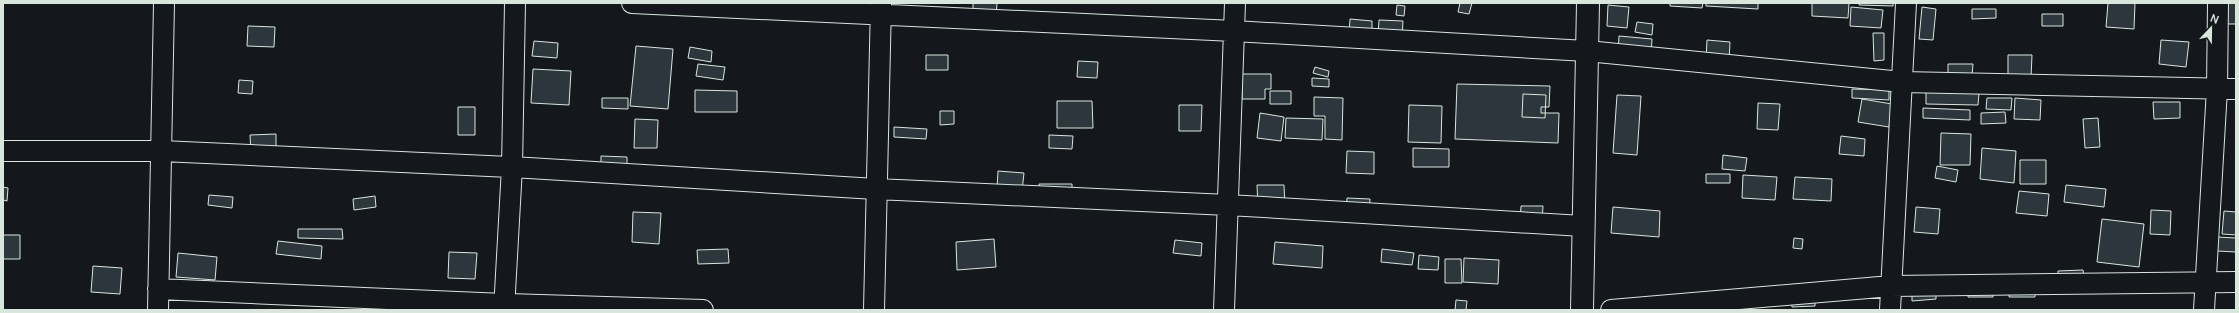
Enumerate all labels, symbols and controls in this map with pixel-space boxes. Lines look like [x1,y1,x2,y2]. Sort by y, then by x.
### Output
north arrow [2191,8,2231,48]
text: N [2208,10,2221,27]

